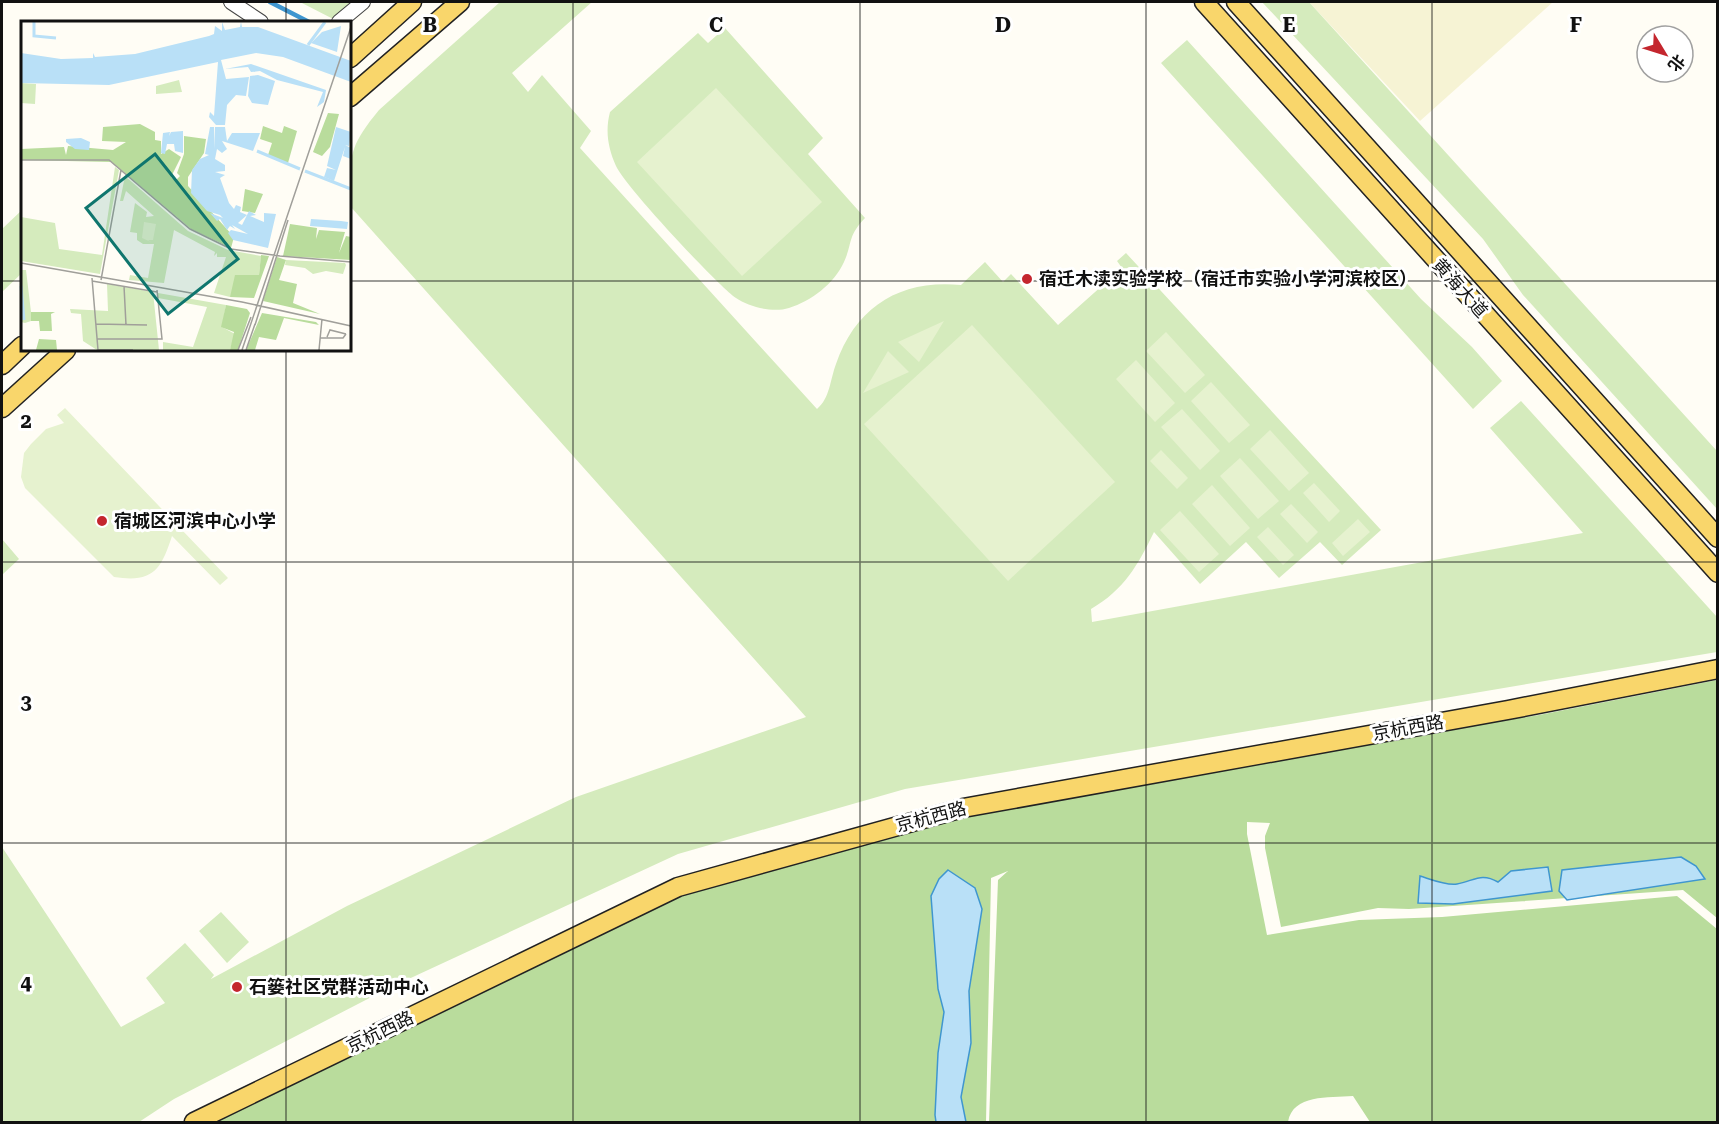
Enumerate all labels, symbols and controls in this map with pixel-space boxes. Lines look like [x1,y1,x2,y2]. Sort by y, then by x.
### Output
text: B [423,13,437,37]
text: C [709,13,723,37]
text: D [995,13,1011,37]
text: E [1283,13,1296,37]
text: F [1570,13,1582,37]
inset map [21,21,351,351]
north arrow [1635,24,1695,84]
text: 北 [1664,51,1689,75]
street label: 黄海大道 [1428,254,1492,321]
place label: 宿迁木渎实验学校（宿迁市实验小学河滨校区） [1039,268,1417,289]
marker: 宿迁木渎实验学校（宿迁市实验小学河滨校区） [1020,272,1034,286]
text: 2 [20,409,32,433]
place label: 宿城区河滨中心小学 [114,510,276,531]
marker: 宿城区河滨中心小学 [95,514,109,528]
text: 3 [20,690,32,714]
street label: 京杭西路 [1371,711,1445,744]
street label: 京杭西路 [893,797,968,836]
text: 4 [20,971,32,995]
place label: 石篓社区党群活动中心 [249,976,429,997]
marker: 石篓社区党群活动中心 [230,980,244,994]
street label: 京杭西路 [343,1006,417,1057]

